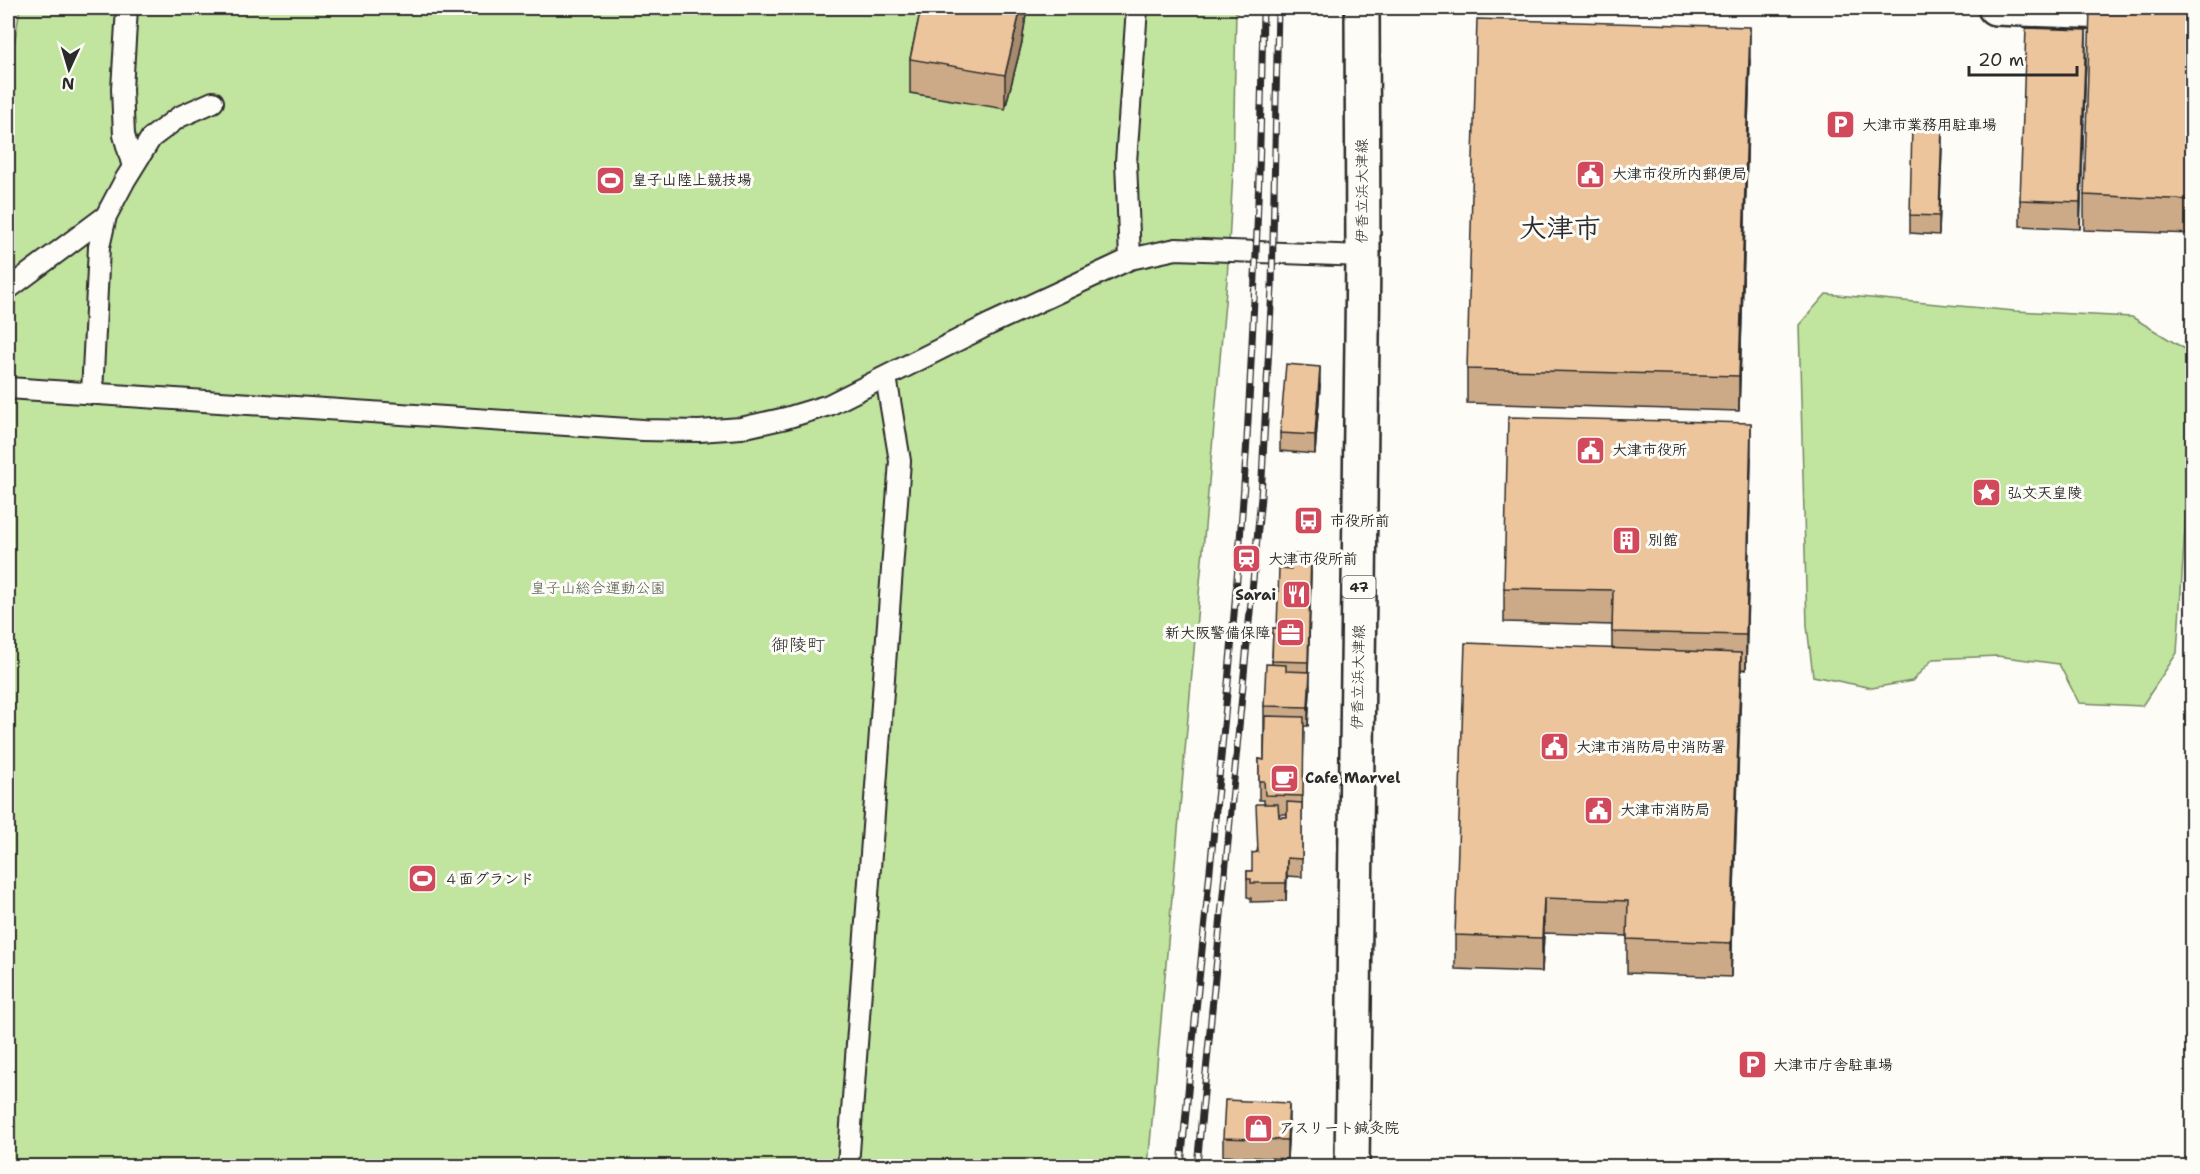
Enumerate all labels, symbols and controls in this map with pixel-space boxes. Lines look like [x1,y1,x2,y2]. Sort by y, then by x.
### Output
north arrow [39,39,99,99]
scale bar [1969,39,2077,77]
text: 20 m [1978,48,2024,72]
text: N [61,73,75,94]
parking icon: 大津市業務用駐車場 [1825,109,1857,141]
place label: 大津市業務用駐車場 [1862,115,1997,135]
street label: 伊香立浜大津線 [1352,138,1372,244]
public building icon: 大津市役所内郵便局 [1575,158,1607,190]
sports icon: 皇子山陸上競技場 [595,164,627,196]
place label: 大津市役所内郵便局 [1612,164,1747,184]
place label: 皇子山陸上競技場 [632,170,752,190]
district label: 大津市 [1520,209,1601,246]
public building icon: 大津市役所 [1575,434,1607,466]
place label: 大津市役所 [1612,440,1687,460]
place icon: 弘文天皇陵 [1970,477,2002,509]
place label: 弘文天皇陵 [2007,483,2082,503]
bus stop icon: 市役所前 [1293,505,1325,537]
place label: 市役所前 [1330,511,1390,531]
building icon: 別館 [1611,524,1643,556]
place label: 別館 [1648,530,1678,550]
station icon: 大津市役所前 [1231,543,1263,575]
place label: 大津市役所前 [1268,549,1358,569]
road number: 47 [1342,576,1376,598]
park label: 皇子山総合運動公園 [530,578,666,598]
restaurant icon: Sarai [1281,579,1313,611]
place label: Sarai [1235,585,1276,605]
office icon: 新大阪警備保障 [1275,617,1307,649]
place label: 新大阪警備保障 [1165,623,1270,643]
street label: 伊香立浜大津線 [1347,624,1369,730]
district label: 御陵町 [771,633,825,657]
public building icon: 大津市消防局中消防署 [1539,731,1571,763]
place label: 大津市消防局中消防署 [1576,737,1726,757]
cafe icon: Cafe Marvel [1268,762,1300,794]
place label: Cafe Marvel [1305,768,1400,788]
public building icon: 大津市消防局 [1583,794,1615,826]
place label: 大津市消防局 [1620,800,1710,820]
sports icon: ４面グランド [407,863,439,895]
place label: ４面グランド [444,869,534,889]
parking icon: 大津市庁舎駐車場 [1736,1049,1768,1081]
place label: 大津市庁舎駐車場 [1773,1055,1893,1075]
shop icon: アスリート鍼灸院 [1242,1112,1274,1144]
place label: アスリート鍼灸院 [1279,1118,1399,1138]

